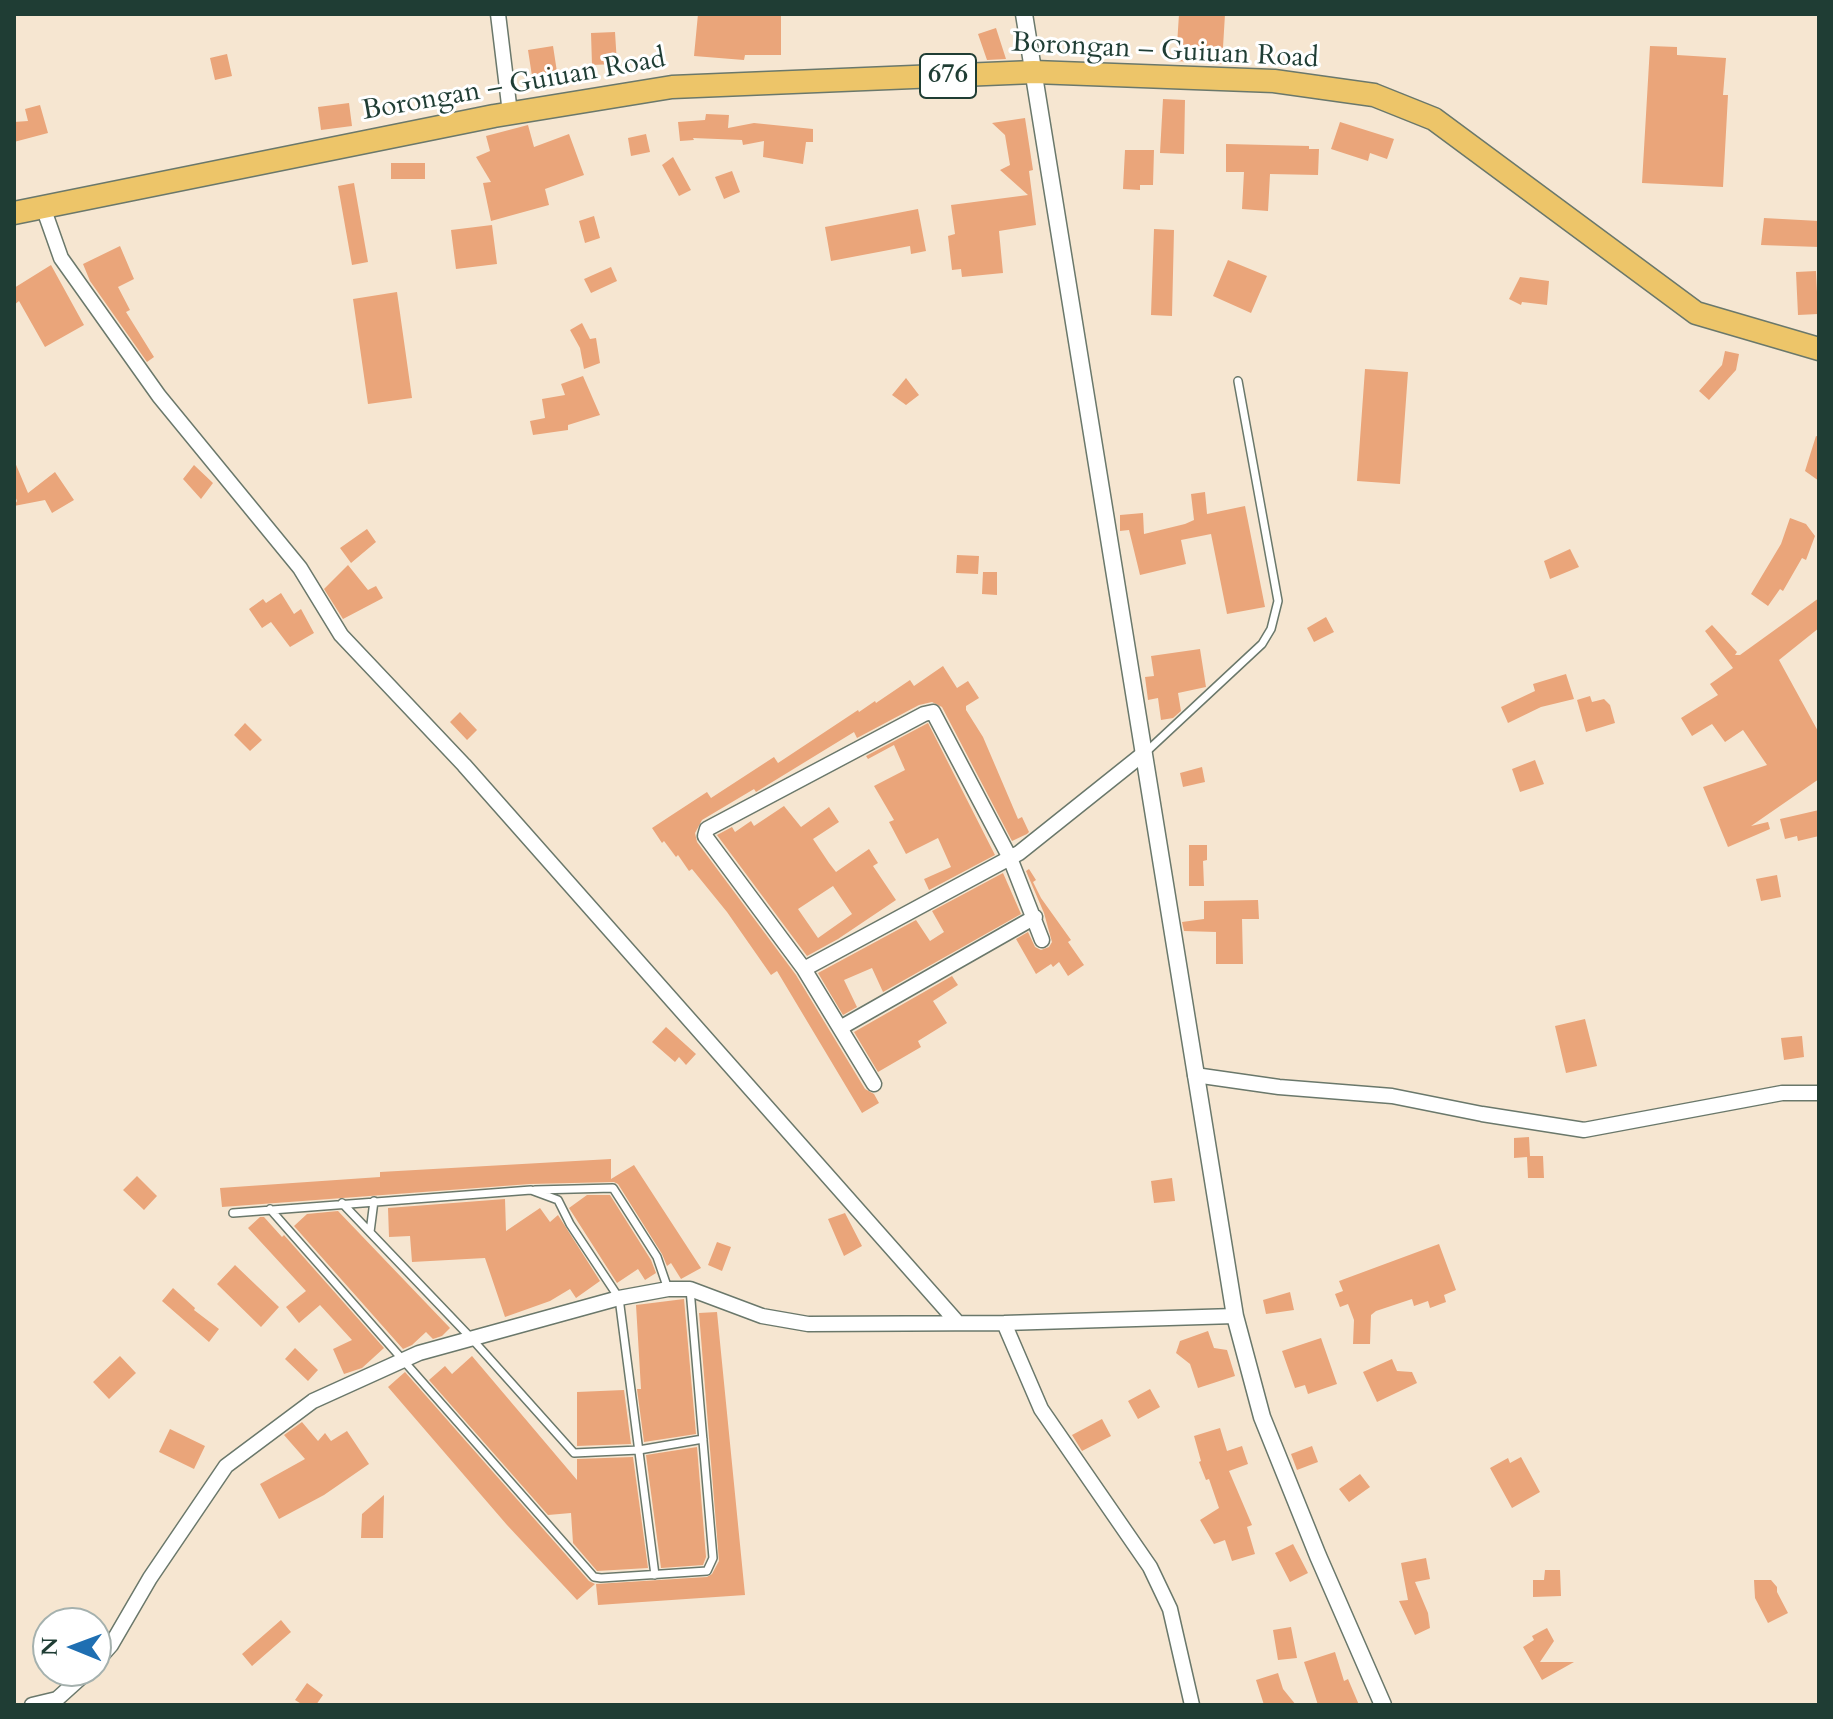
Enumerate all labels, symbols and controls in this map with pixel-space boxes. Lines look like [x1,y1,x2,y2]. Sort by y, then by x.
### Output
street label: Borongan – Guiuan Road [1011,27,1319,77]
street label: Borongan – Guiuan Road [360,43,668,129]
road number: 676 [920,54,976,98]
north arrow [32,1607,112,1687]
text: N [35,1637,65,1656]

